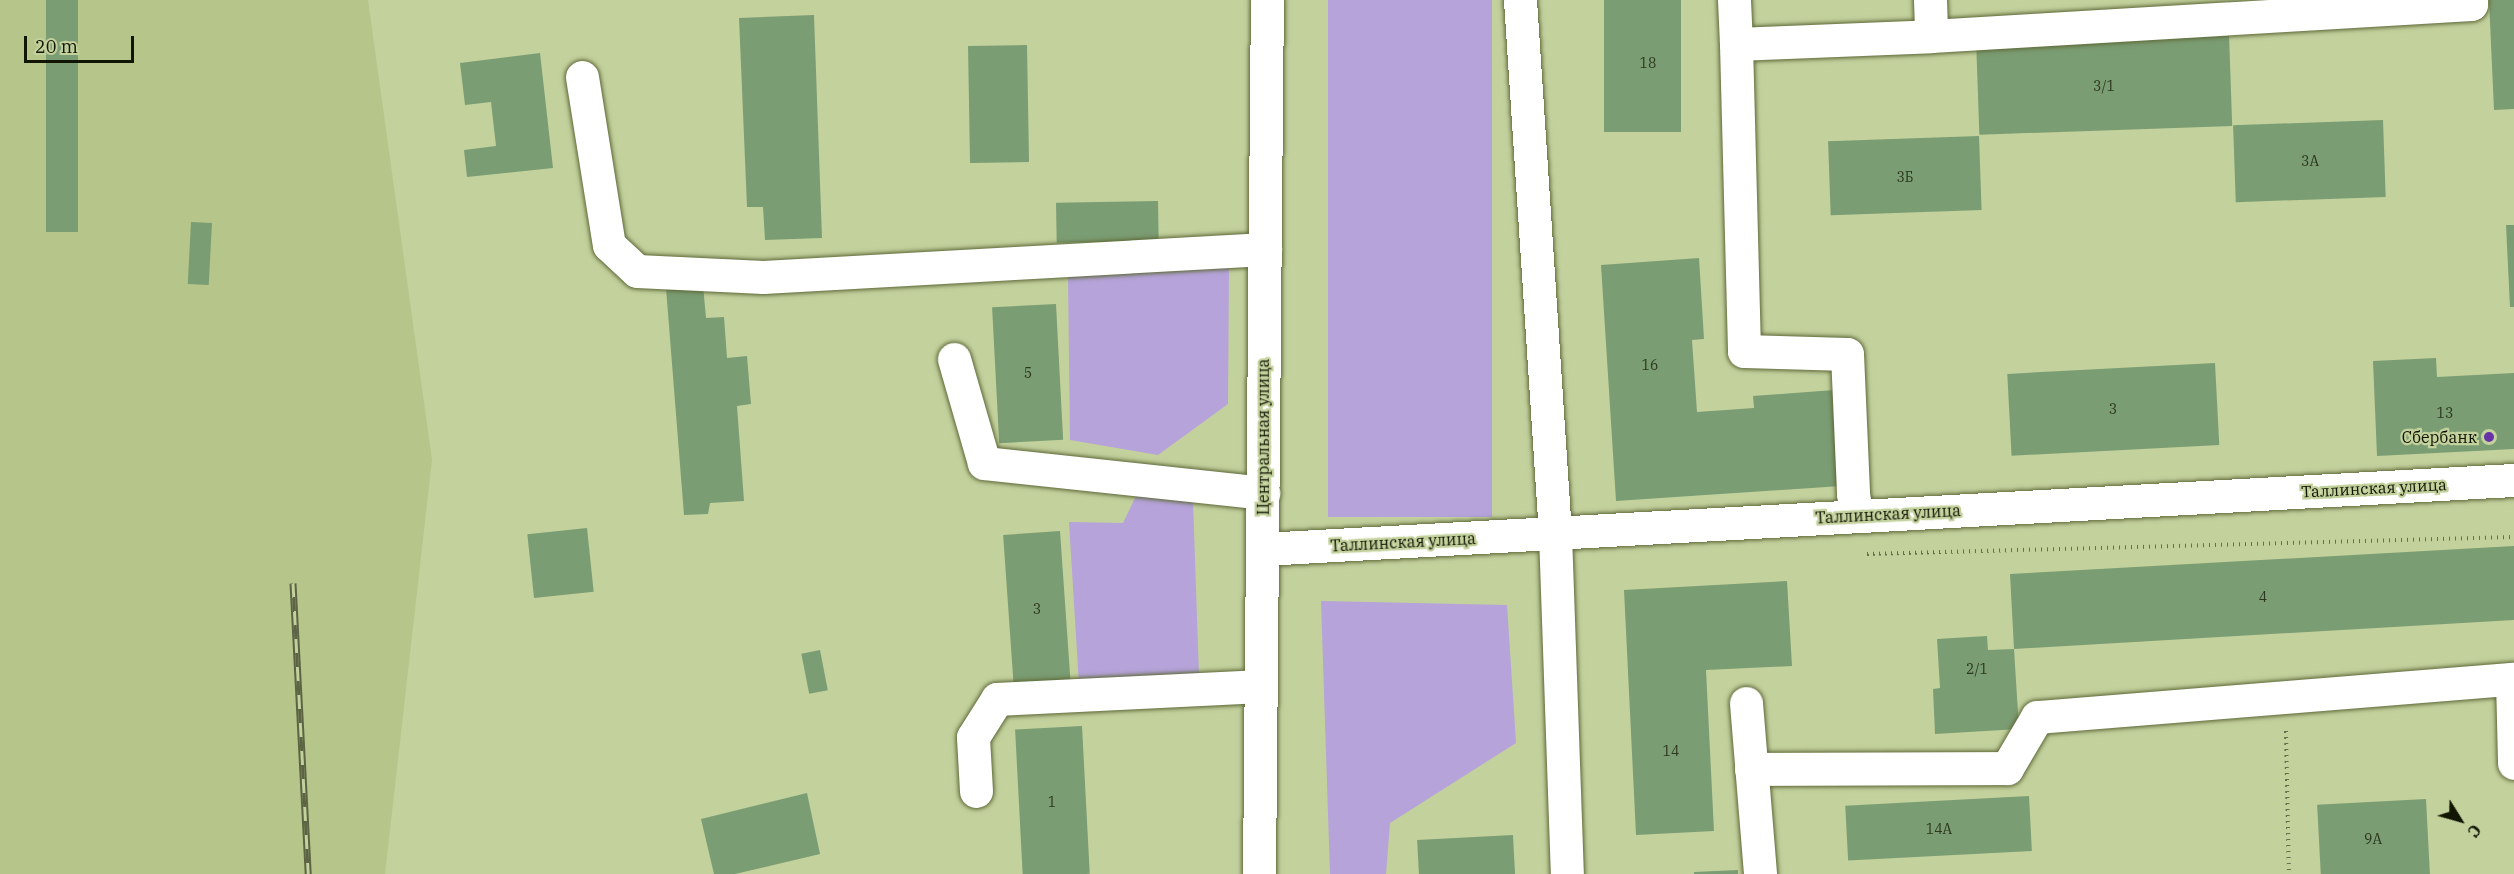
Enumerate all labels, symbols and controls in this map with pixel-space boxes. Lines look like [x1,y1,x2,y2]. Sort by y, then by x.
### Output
scale bar [27,24,136,62]
text: 20 m [35,35,78,58]
house number: 18 [1640,55,1656,71]
house number: 3/1 [2093,78,2115,94]
house number: 3А [2301,153,2319,169]
house number: 3Б [1896,169,1914,185]
house number: 16 [1642,357,1658,373]
street label: Центральная улица [1253,359,1273,515]
house number: 5 [1024,365,1032,381]
house number: 3 [2109,401,2117,417]
house number: 13 [2437,405,2453,421]
place label: Сбербанк [2402,427,2477,447]
marker: Сбербанк [2482,430,2496,444]
street label: Таллинская улица [2301,475,2447,501]
street label: Таллинская улица [1815,501,1961,527]
street label: Таллинская улица [1330,529,1476,555]
house number: 4 [2259,589,2267,605]
house number: 3 [1033,601,1041,617]
house number: 2/1 [1966,661,1988,677]
house number: 14 [1663,743,1679,759]
north arrow [2430,790,2490,850]
house number: 1 [1048,794,1056,810]
house number: 14А [1926,821,1952,837]
text: С [2463,821,2486,841]
house number: 9А [2364,831,2382,847]

